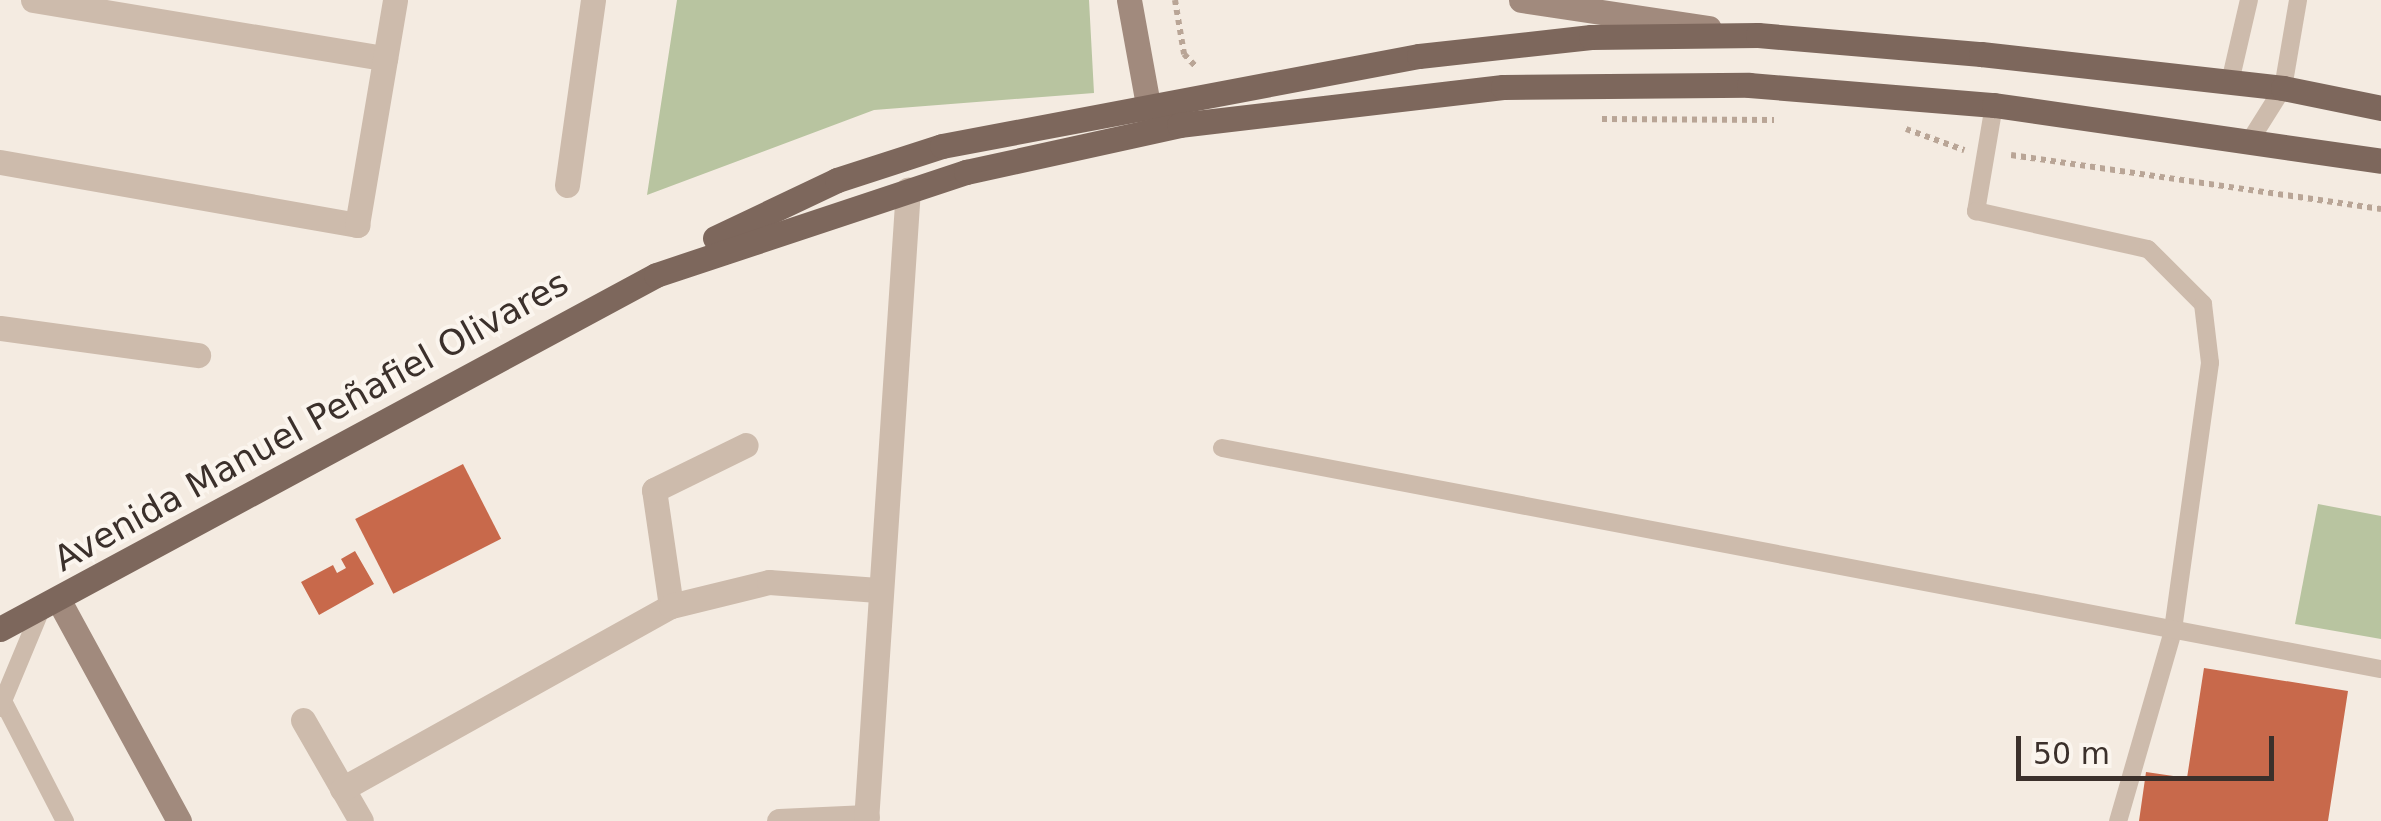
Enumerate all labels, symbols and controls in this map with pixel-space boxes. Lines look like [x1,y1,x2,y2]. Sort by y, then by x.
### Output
street label: Avenida Manuel Peñafiel Olivares [47,262,575,580]
scale bar [2021,716,2278,778]
text: 50 m [2033,736,2110,771]

